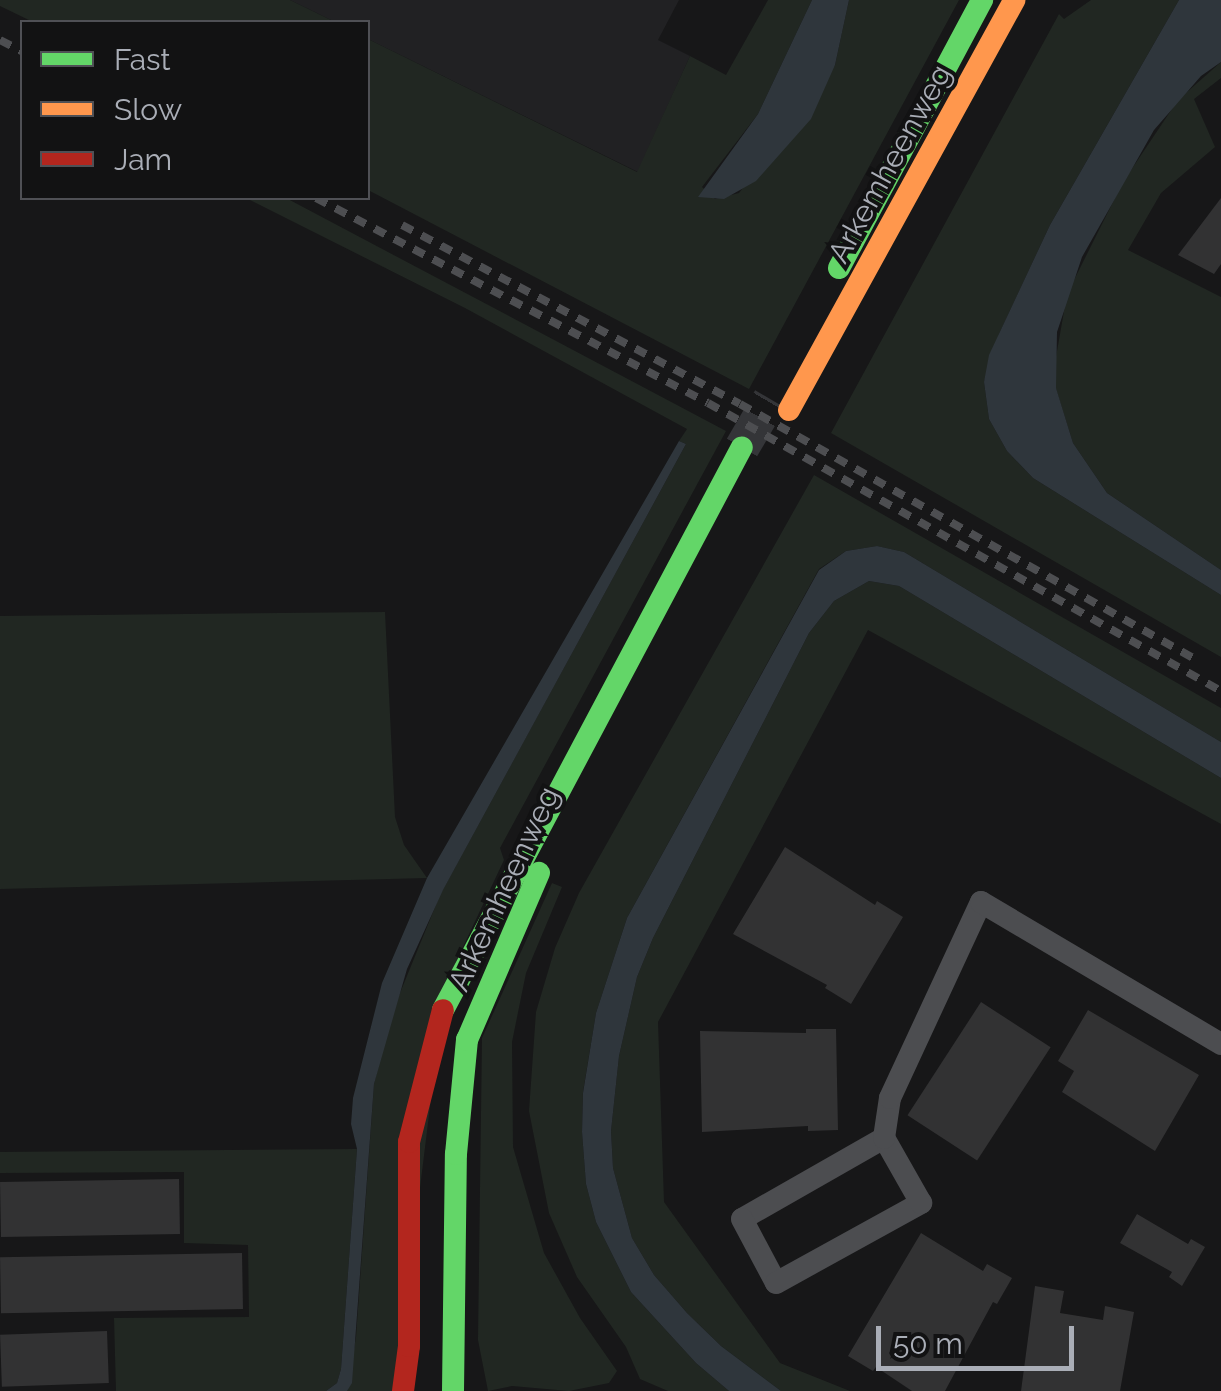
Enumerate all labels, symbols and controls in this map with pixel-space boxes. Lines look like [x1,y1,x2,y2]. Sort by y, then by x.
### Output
legend [20,20,370,200]
text: Fast [114,42,171,77]
street label: Arkemheenweg [821,59,959,269]
text: Slow [114,92,182,127]
text: Jam [114,142,172,177]
street label: Arkemheenweg [441,781,567,997]
scale bar [881,1306,1078,1368]
text: 50 m [893,1326,963,1361]

